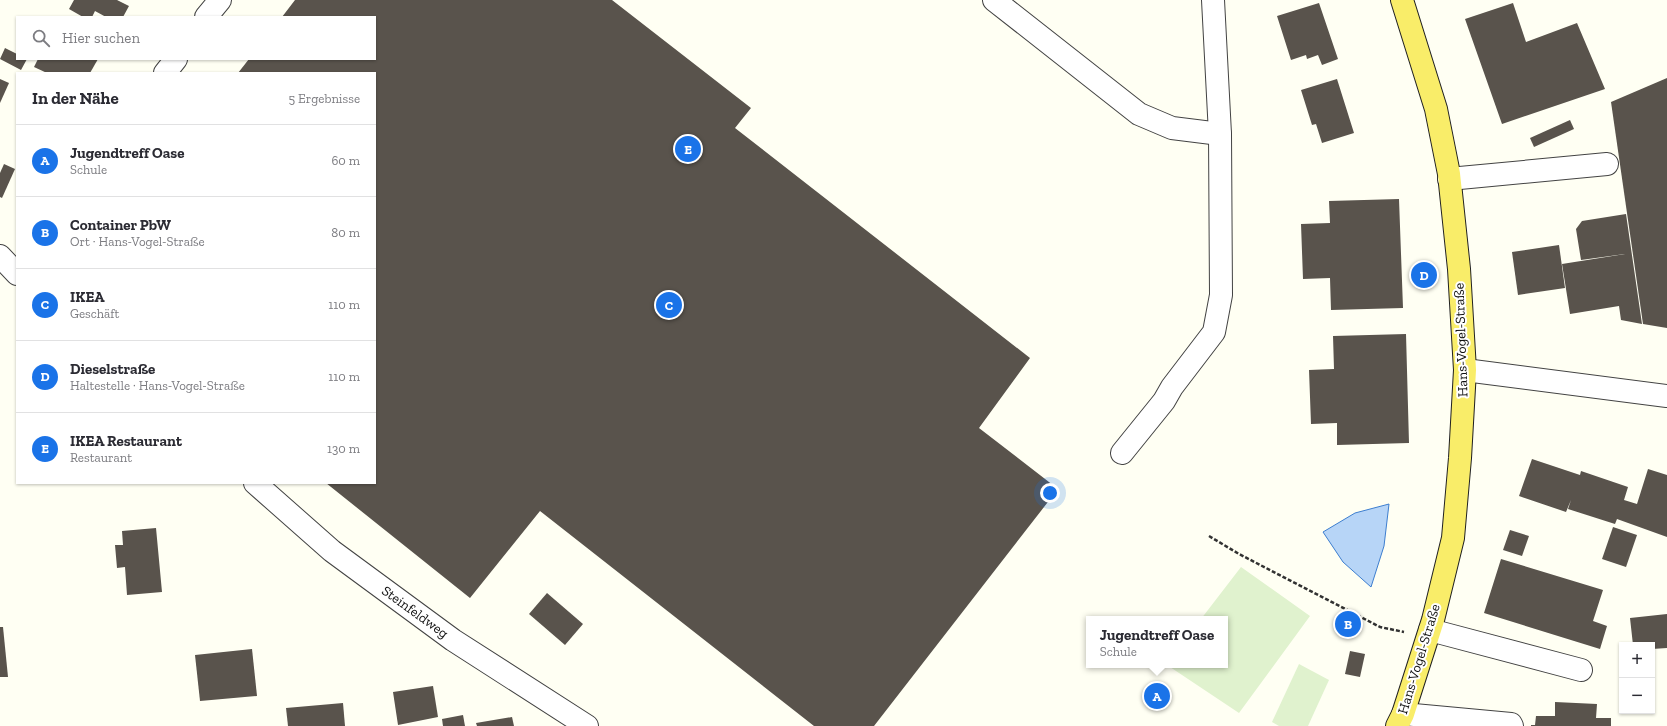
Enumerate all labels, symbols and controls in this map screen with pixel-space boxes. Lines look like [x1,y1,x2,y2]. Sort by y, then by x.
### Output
search box [16,16,376,60]
icon: search [30,27,52,49]
text: Hier suchen [62,29,140,47]
text: In der Nähe [32,88,119,108]
text: 5 Ergebnisse [289,91,360,106]
pin: E [675,134,701,164]
text: Jugendtreff Oase [70,144,184,162]
text: A [41,153,49,168]
text: 60 m [331,153,360,168]
text: Schule [70,162,107,177]
text: Container PbW [70,216,171,234]
text: B [41,225,49,240]
text: 80 m [331,225,360,240]
text: Ort · Hans-Vogel-Straße [70,234,205,249]
pin: D [1411,260,1437,290]
street label: Hans-Vogel-Straße [1450,282,1471,397]
text: IKEA [70,288,105,306]
pin: C [656,290,682,320]
text: C [41,297,49,312]
text: 110 m [328,297,360,312]
text: Geschäft [70,306,119,321]
text: Dieselstraße [70,360,155,378]
text: D [40,369,50,384]
text: 110 m [328,369,360,384]
text: Haltestelle · Hans-Vogel-Straße [70,378,245,393]
text: IKEA Restaurant [70,432,182,450]
text: E [41,441,49,456]
text: 130 m [327,441,360,456]
text: Restaurant [70,450,132,465]
your location [1040,483,1060,503]
street label: Steinfeldweg [378,582,452,642]
street label: Hans-Vogel-Straße [1394,601,1444,716]
pin: B [1335,609,1361,639]
popup [1086,616,1228,668]
text: Jugendtreff Oase [1100,626,1214,644]
map controls [1619,642,1655,714]
button: + [1619,642,1655,678]
text: Schule [1100,644,1137,659]
button: − [1619,678,1655,714]
pin: A [1144,681,1170,711]

